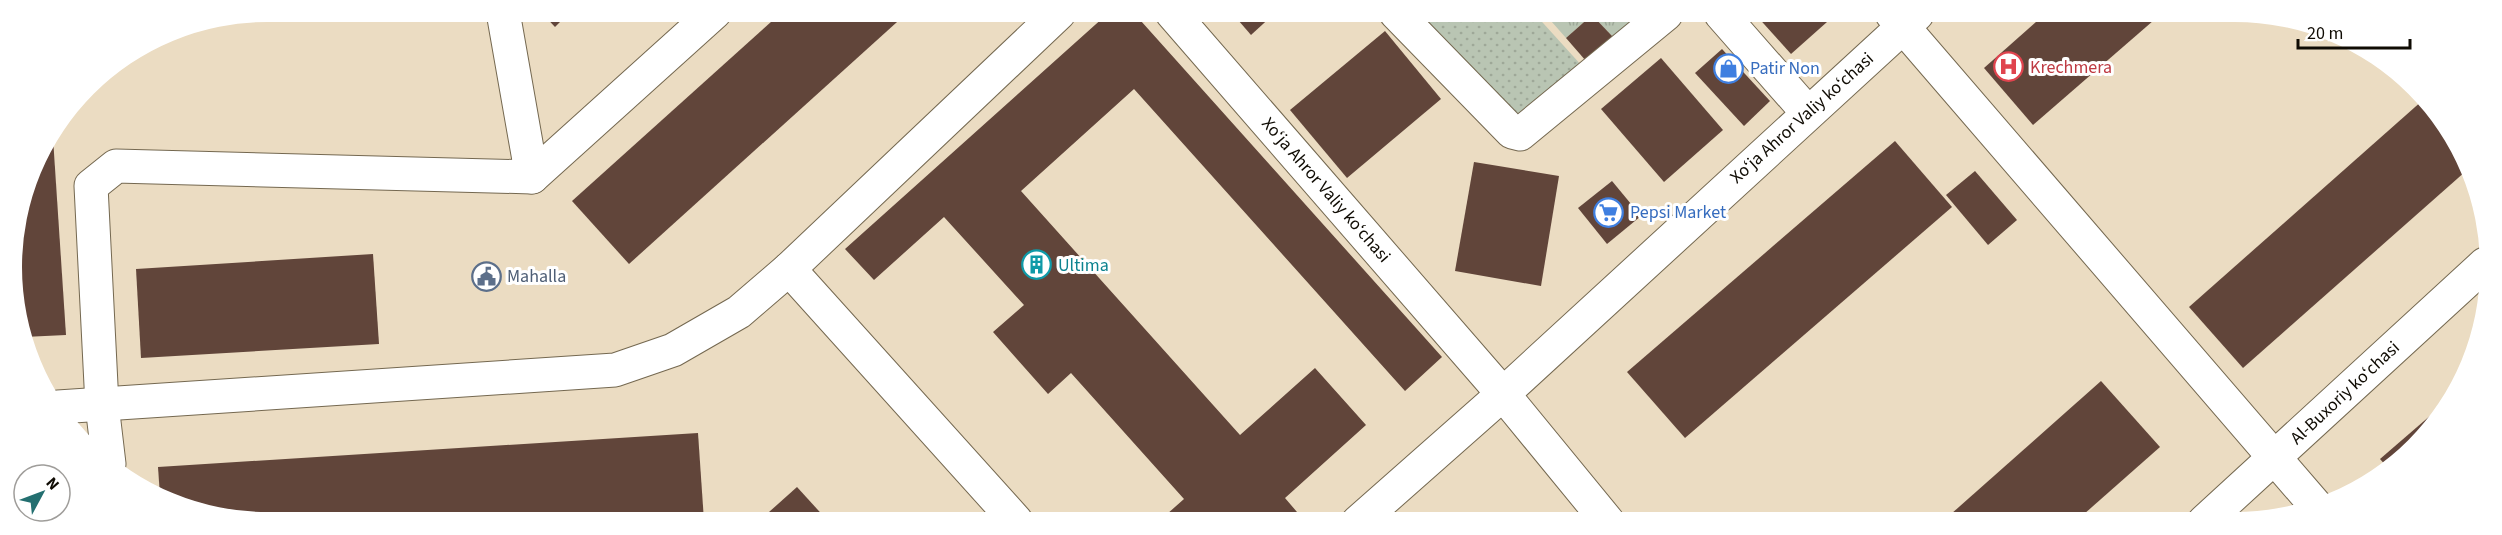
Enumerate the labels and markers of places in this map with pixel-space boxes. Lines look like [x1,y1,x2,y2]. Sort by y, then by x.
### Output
hospital icon: Krechmera [1993,51,2025,83]
shop icon: Patir Non [1713,52,1745,84]
place label: Krechmera [2030,55,2112,80]
place label: Patir Non [1750,56,1820,81]
supermarket icon: Pepsi Market [1593,196,1625,228]
place label: Pepsi Market [1630,200,1726,225]
building icon: Ultima [1021,249,1053,281]
place label: Ultima [1058,253,1109,278]
public building icon: Mahalla [470,260,502,292]
place label: Mahalla [507,264,566,289]

